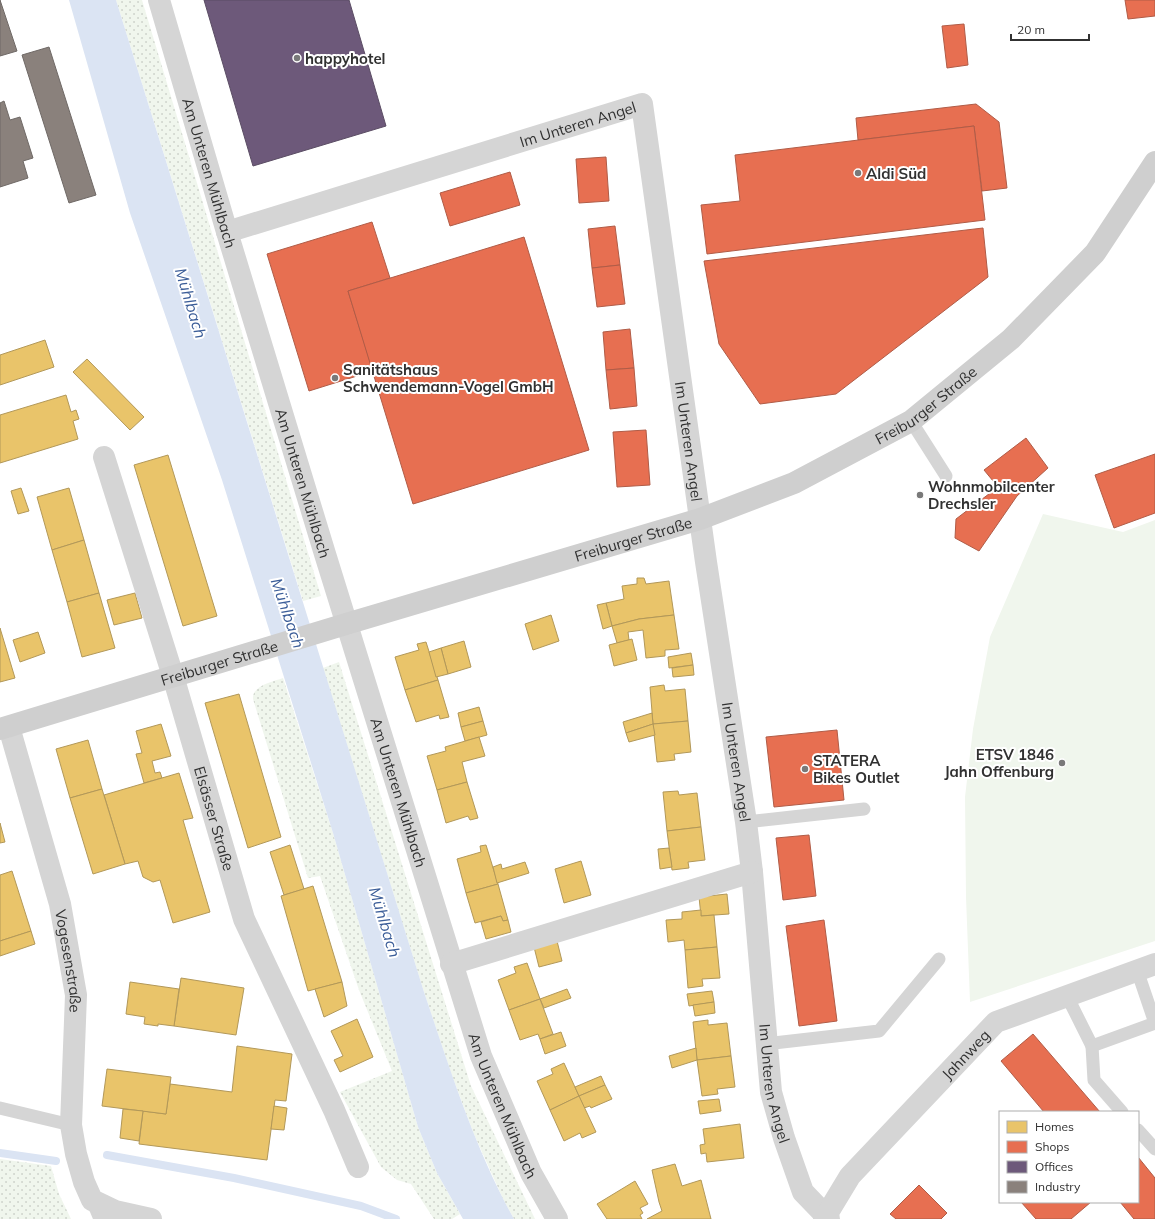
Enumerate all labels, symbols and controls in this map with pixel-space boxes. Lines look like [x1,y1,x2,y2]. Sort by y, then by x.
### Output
scale bar [1011,16,1089,42]
text: 20 m [1017,22,1045,37]
place label: happyhotel [305,49,386,68]
marker: happyhotel [292,53,302,63]
street label: Am Unteren Mühlbach [179,95,241,250]
street label: Im Unteren Angel [517,97,638,151]
place label: Aldi Süd [866,164,926,183]
marker: Aldi Süd [853,168,863,178]
water label: Mühlbach [171,265,211,341]
place label: Sanitätshaus Schwendemann-Vogel GmbH [343,360,554,396]
street label: Freiburger Straße [871,362,980,448]
marker: Sanitätshaus Schwendemann-Vogel GmbH [330,373,340,383]
street label: Im Unteren Angel [671,380,707,503]
street label: Am Unteren Mühlbach [272,406,335,560]
place label: Wohnmobilcenter Drechsler [928,477,1055,513]
marker: Wohnmobilcenter Drechsler [915,490,925,500]
street label: Freiburger Straße [572,512,694,565]
water label: Mühlbach [267,575,309,651]
street label: Freiburger Straße [158,636,280,689]
street label: Im Unteren Angel [718,701,755,823]
street label: Am Unteren Mühlbach [367,715,431,870]
place label: ETSV 1846 Jahn Offenburg [944,745,1054,781]
place label: STATERA Bikes Outlet [813,751,900,787]
marker: ETSV 1846 Jahn Offenburg [1057,758,1067,768]
street label: Elsässer Straße [190,764,239,873]
marker: STATERA Bikes Outlet [800,764,810,774]
water label: Mühlbach [365,884,405,960]
street label: Vogesenstraße [52,908,85,1013]
street label: Im Unteren Angel [756,1023,795,1146]
street label: Jahnweg [937,1025,994,1083]
street label: Am Unteren Mühlbach [465,1030,542,1182]
legend [999,1111,1139,1203]
text: Homes [1035,1119,1074,1134]
text: Shops [1035,1139,1070,1154]
text: Offices [1035,1159,1073,1174]
text: Industry [1035,1179,1081,1194]

